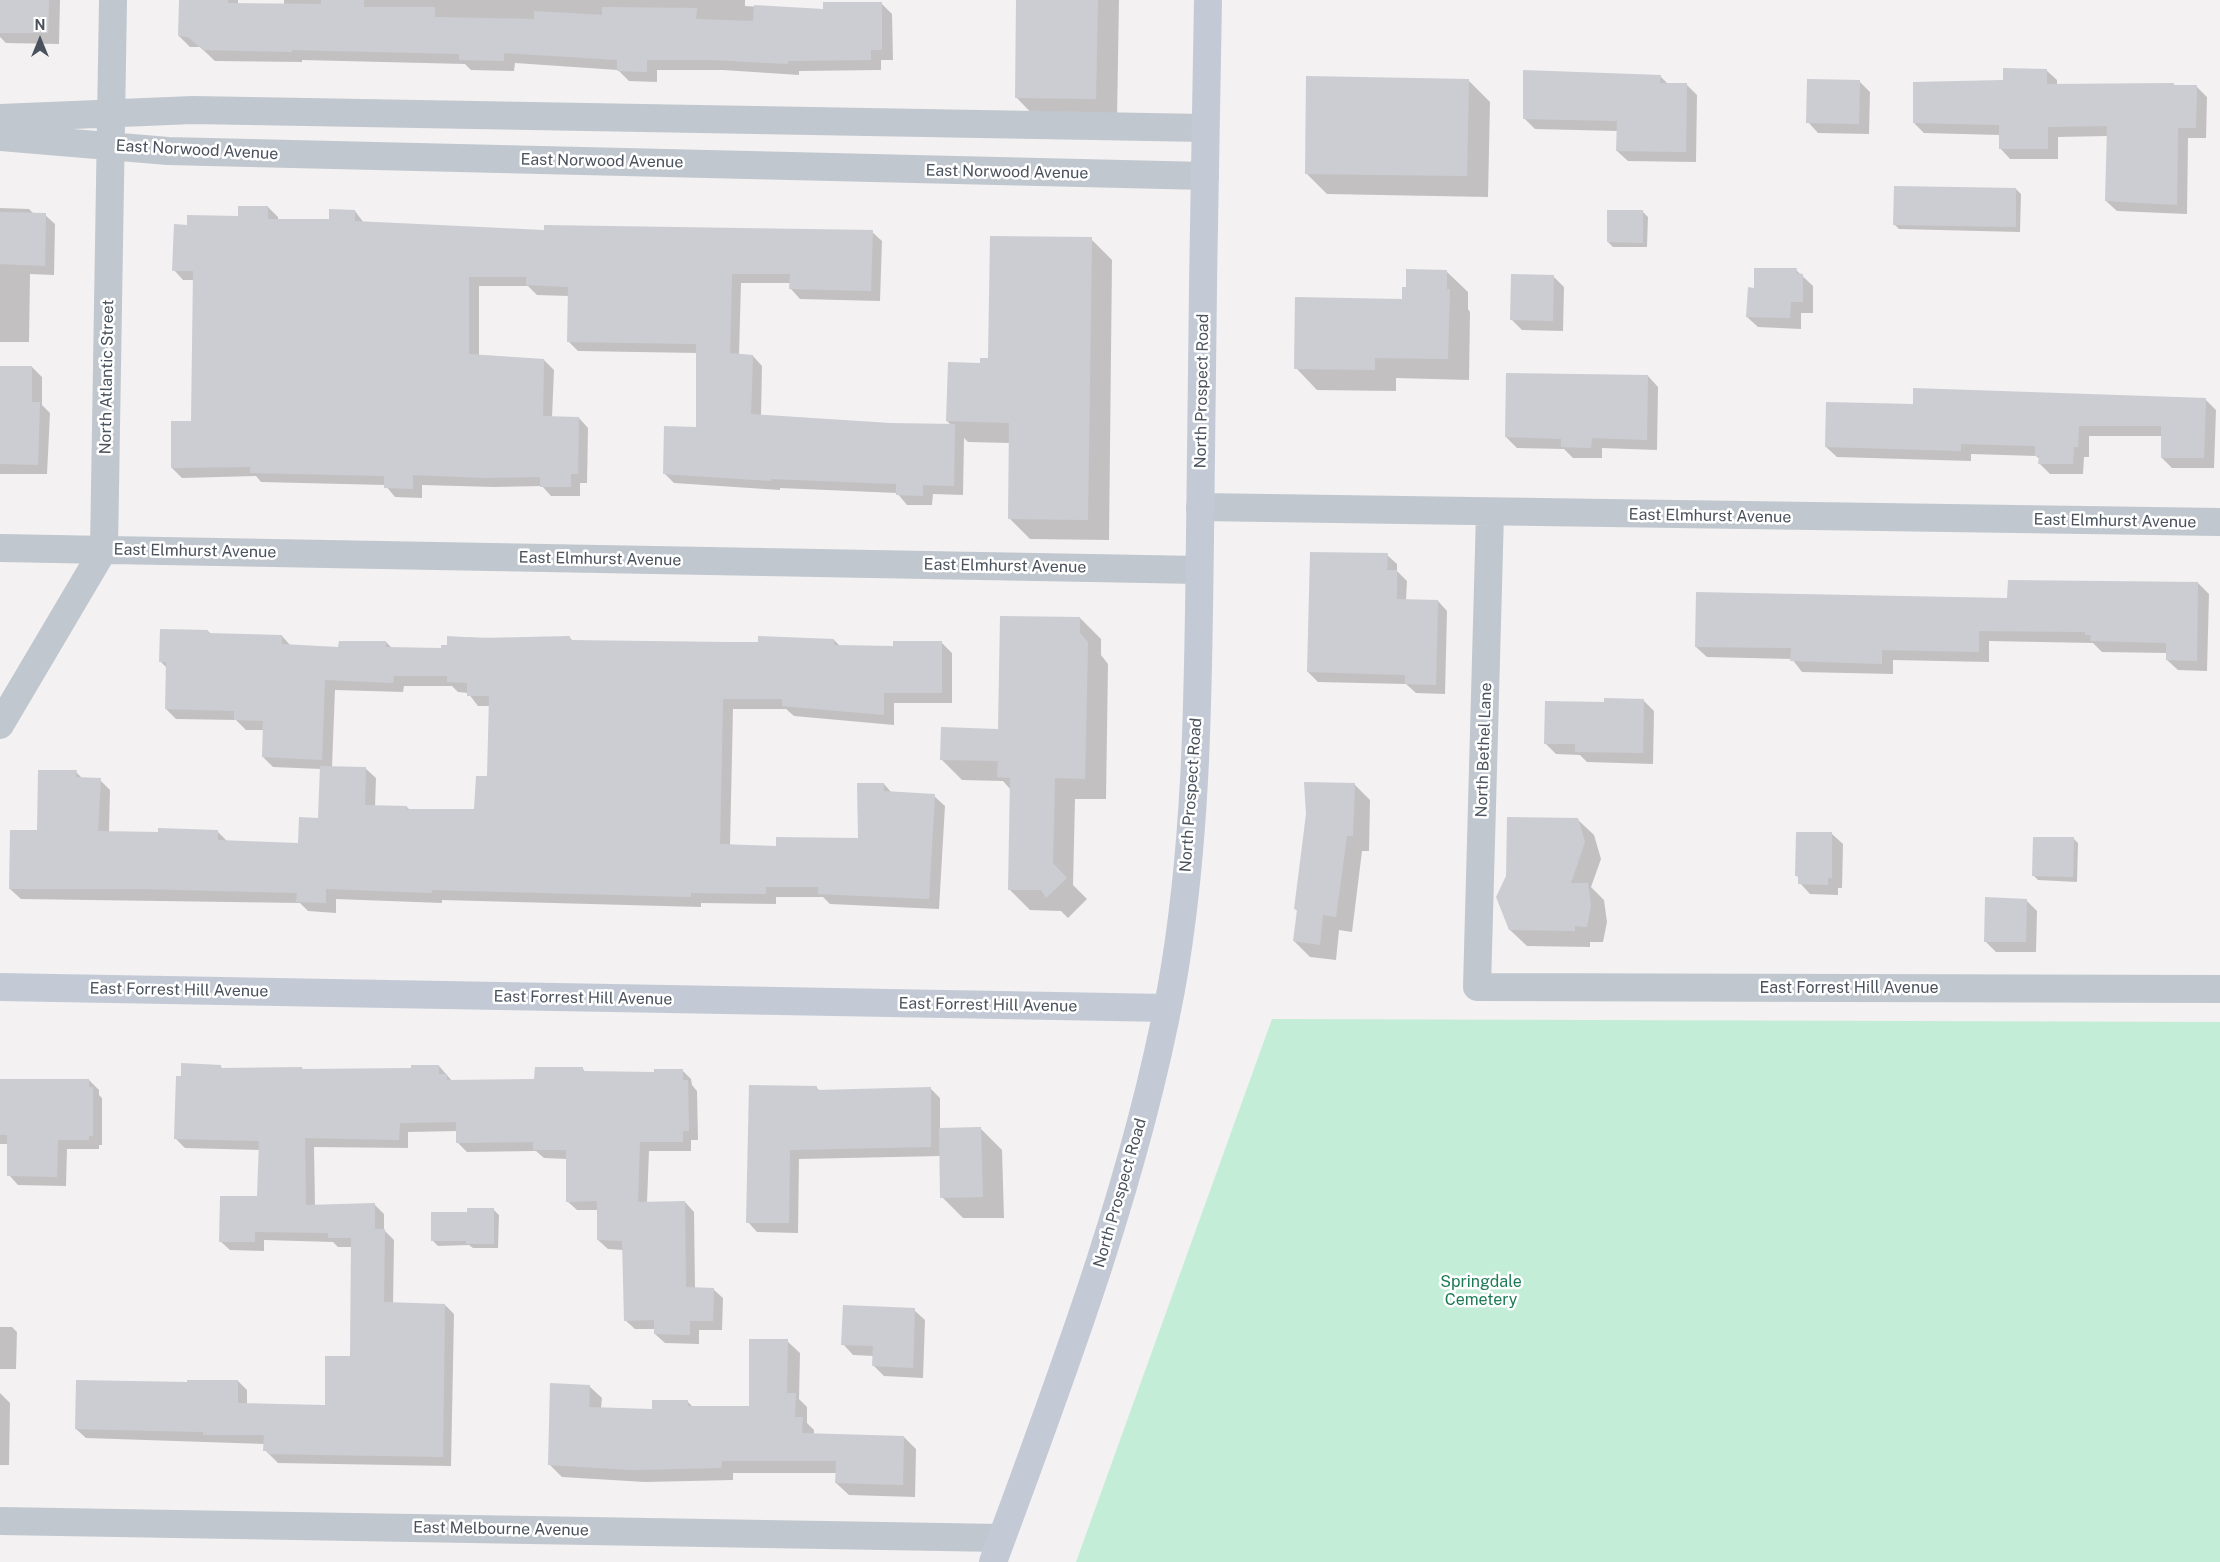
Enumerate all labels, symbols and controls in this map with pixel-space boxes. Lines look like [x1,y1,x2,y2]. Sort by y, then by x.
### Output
north arrow [15,15,65,65]
text: N [35,17,45,33]
street label: East Norwood Avenue [115,136,279,164]
street label: East Norwood Avenue [520,150,684,172]
street label: East Norwood Avenue [925,161,1089,183]
street label: North Atlantic Street [96,299,118,455]
street label: North Prospect Road [1191,314,1213,468]
street label: East Elmhurst Avenue [1628,505,1792,527]
street label: East Elmhurst Avenue [2033,510,2197,532]
street label: East Elmhurst Avenue [113,540,277,562]
street label: East Elmhurst Avenue [518,548,682,570]
street label: East Elmhurst Avenue [923,555,1087,577]
street label: North Bethel Lane [1472,682,1496,818]
street label: North Prospect Road [1176,717,1206,873]
street label: East Forrest Hill Avenue [1760,978,1938,998]
street label: East Forrest Hill Avenue [89,979,269,1001]
street label: East Forrest Hill Avenue [493,987,673,1009]
street label: East Forrest Hill Avenue [898,994,1078,1016]
street label: North Prospect Road [1089,1116,1151,1270]
park label: Springdale Cemetery [1440,1272,1522,1310]
street label: East Melbourne Avenue [413,1518,589,1540]

